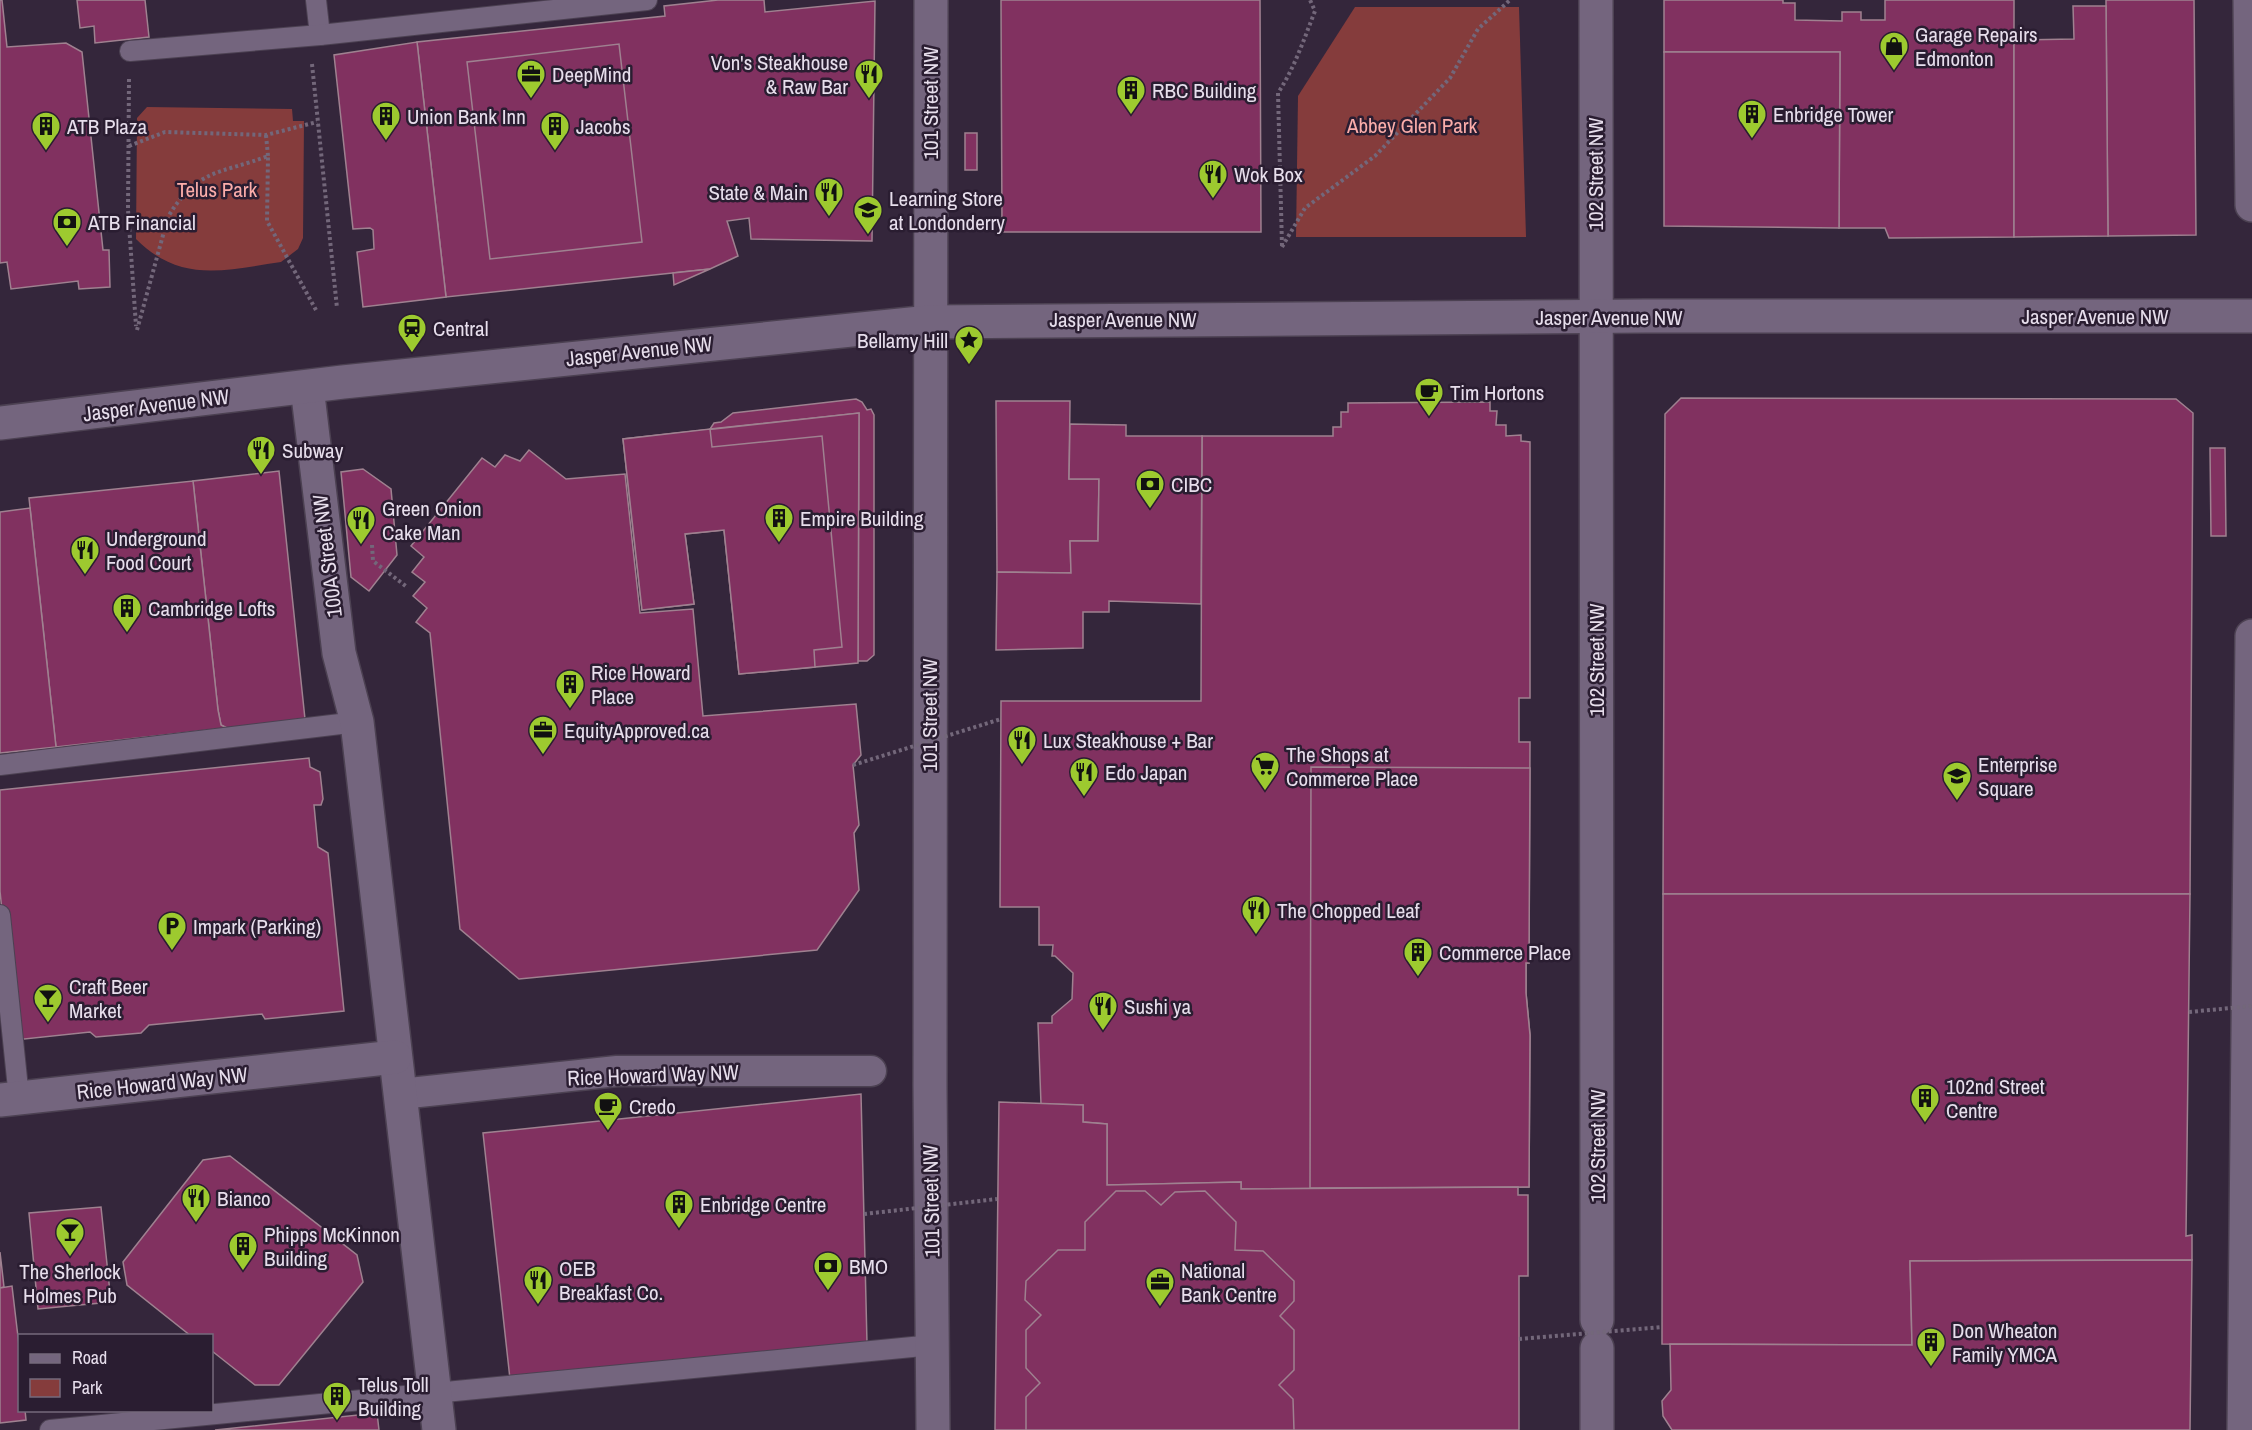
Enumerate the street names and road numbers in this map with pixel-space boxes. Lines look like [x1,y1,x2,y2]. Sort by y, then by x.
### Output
street label: 101 Street NW [916,46,945,159]
street label: 102 Street NW [1581,117,1610,230]
street label: Jasper Avenue NW [2021,302,2169,331]
street label: Jasper Avenue NW [1535,303,1683,332]
street label: Jasper Avenue NW [1049,305,1197,334]
street label: Jasper Avenue NW [564,329,714,373]
street label: Jasper Avenue NW [81,382,232,428]
street label: 100A Street NW [305,492,349,619]
street label: 102 Street NW [1582,603,1611,716]
street label: 101 Street NW [915,658,944,771]
street label: Rice Howard Way NW [567,1057,740,1092]
street label: Rice Howard Way NW [75,1060,250,1106]
street label: 102 Street NW [1583,1089,1612,1202]
street label: 101 Street NW [916,1144,946,1258]

